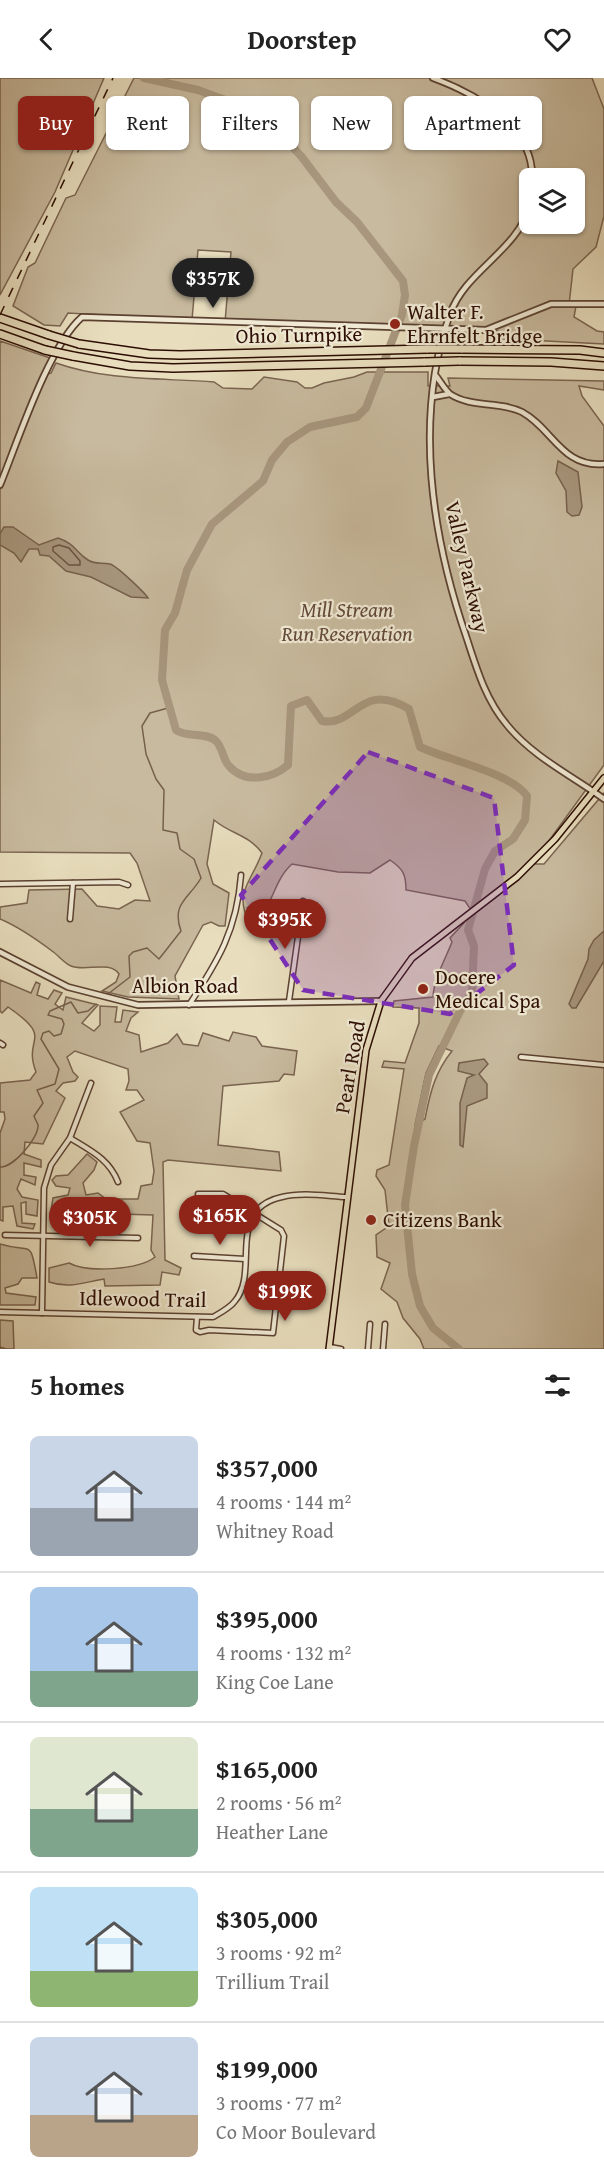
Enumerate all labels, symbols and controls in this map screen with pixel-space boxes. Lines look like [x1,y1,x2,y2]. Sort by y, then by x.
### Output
text: Doorstep [247,19,357,59]
icon: back [30,23,63,56]
icon: heart [541,23,574,56]
chip: Buy [18,96,94,150]
chip: Rent [106,96,189,150]
chip: Filters [201,96,299,150]
chip: New [311,96,392,150]
chip: Apartment [404,96,542,150]
map controls [519,168,585,234]
button: layers [519,168,585,234]
pin: $357K [171,258,255,309]
text: $357K [186,263,240,292]
place label: Walter F. Ehrnfelt Bridge [407,296,542,351]
marker: Walter F. Ehrnfelt Bridge [388,317,402,331]
street label: Ohio Turnpike [235,318,363,351]
street label: Valley Parkway [437,498,498,637]
park label: Mill Stream Run Reservation [280,594,413,649]
pin: $395K [243,899,327,950]
text: $395K [258,904,312,933]
place label: Docere Medical Spa [435,961,541,1016]
street label: Albion Road [132,970,239,1001]
marker: Docere Medical Spa [416,982,430,996]
street label: Pearl Road [326,1017,373,1116]
pin: $165K [178,1195,262,1246]
pin: $305K [48,1197,132,1248]
text: $165K [193,1200,247,1229]
text: $305K [63,1202,117,1231]
place label: Citizens Bank [383,1204,502,1235]
marker: Citizens Bank [364,1213,378,1227]
pin: $199K [243,1271,327,1322]
text: $199K [258,1276,312,1305]
street label: Idlewood Trail [79,1282,207,1315]
text: 5 homes [30,1366,125,1405]
icon: filters [541,1369,574,1402]
text: $357,000 [216,1448,318,1487]
icon: home [78,1460,150,1532]
text: 4 rooms · 144 m² [216,1487,351,1516]
text: Whitney Road [216,1516,334,1545]
text: $395,000 [216,1599,318,1638]
icon: home [78,1611,150,1683]
text: 4 rooms · 132 m² [216,1638,351,1667]
text: King Coe Lane [216,1667,334,1696]
text: $165,000 [216,1749,318,1788]
icon: home [78,1761,150,1833]
text: 2 rooms · 56 m² [216,1788,342,1817]
text: Heather Lane [216,1817,328,1846]
text: $305,000 [216,1899,318,1938]
icon: home [78,1911,150,1983]
text: 3 rooms · 92 m² [216,1938,342,1967]
text: Trillium Trail [216,1967,329,1996]
text: $199,000 [216,2049,318,2088]
icon: home [78,2061,150,2133]
text: 3 rooms · 77 m² [216,2088,342,2117]
text: Co Moor Boulevard [216,2117,376,2146]

